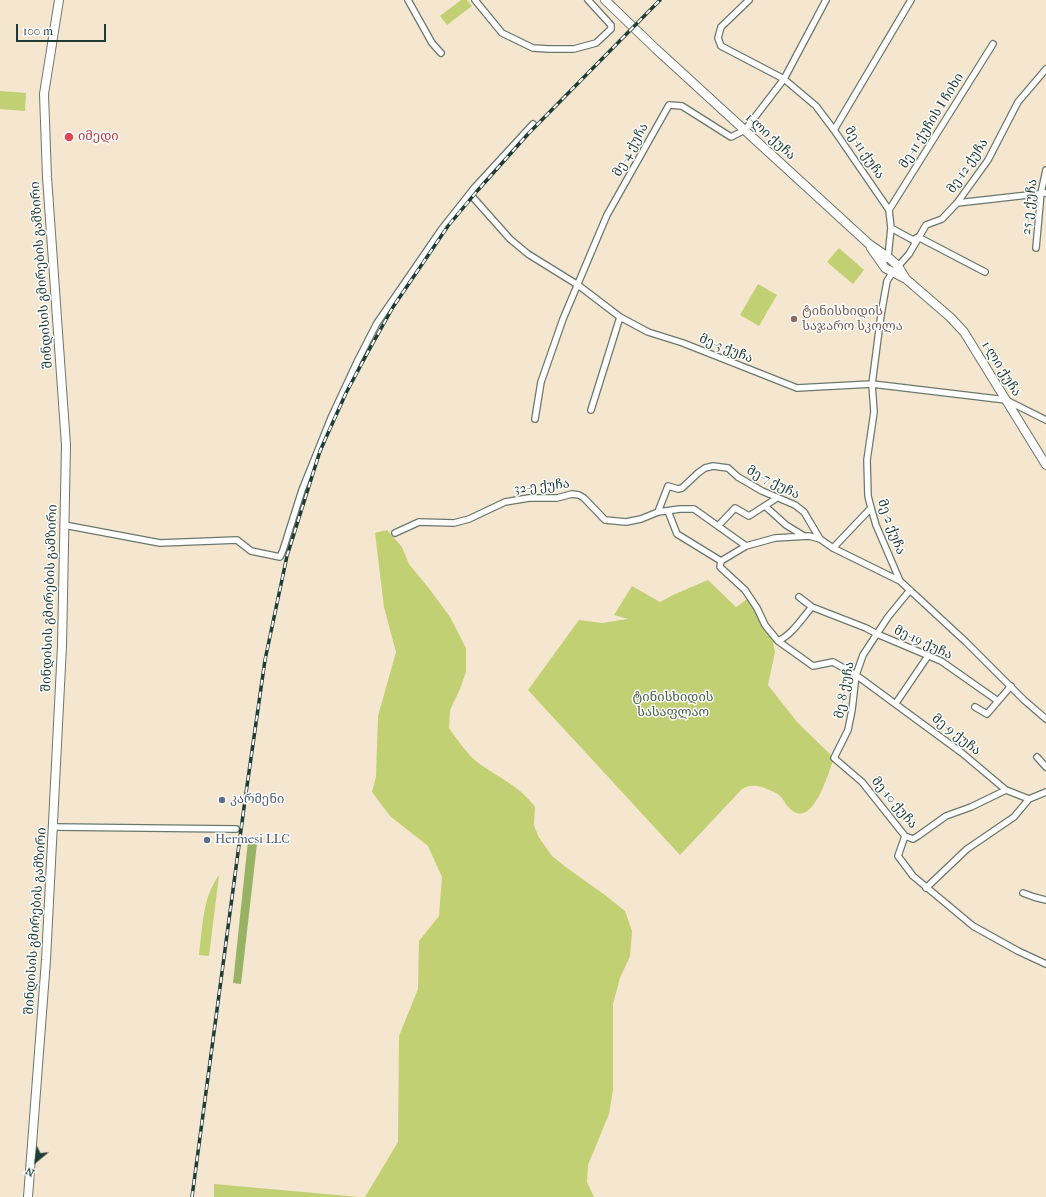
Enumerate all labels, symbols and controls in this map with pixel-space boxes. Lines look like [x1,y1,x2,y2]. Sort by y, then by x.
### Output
scale bar [18,16,108,42]
text: 100 m [23,24,53,38]
street label: მე-11 ქუჩის I ჩიხი [896,70,968,172]
street label: 1-ლი ქუჩა [742,110,798,164]
street label: მე-4 ქუჩა [610,120,652,180]
street label: მე-11 ქუჩა [841,124,887,182]
place label: იმედი [78,129,119,145]
marker: იმედი [63,131,75,143]
street label: მე-12 ქუჩა [944,136,992,196]
street label: 25-ე ქუჩა [1019,178,1041,236]
street label: შინდისის გმირების გამზირი [28,181,56,369]
place label: ტინისხიდის საჯარო სკოლა [802,304,903,335]
marker: ტინისხიდის საჯარო სკოლა [789,314,799,324]
street label: მე-3 ქუჩა [697,331,755,367]
street label: 1-ლი ქუჩა [978,338,1024,400]
street label: მე-7 ქუჩა [744,463,802,503]
street label: 32-ე ქუჩა [513,476,571,498]
street label: მე-2 ქუჩა [874,497,908,557]
street label: შინდისის გმირების გამზირი [39,504,61,692]
street label: მე-19 ქუჩა [891,623,955,663]
street label: მე-8 ქუჩა [832,660,858,720]
park label: ტინისხიდის სასაფლაო [632,690,714,721]
street label: მე-9 ქუჩა [928,711,984,759]
street label: მე-10 ქუჩა [868,774,920,832]
place label: კარმენი [230,792,284,808]
marker: კარმენი [217,795,227,805]
street label: შინდისის გმირების გამზირი [22,827,50,1015]
place label: Hermesi LLC [215,832,290,848]
marker: Hermesi LLC [202,835,212,845]
north arrow [16,1141,56,1181]
text: N [23,1164,37,1180]

